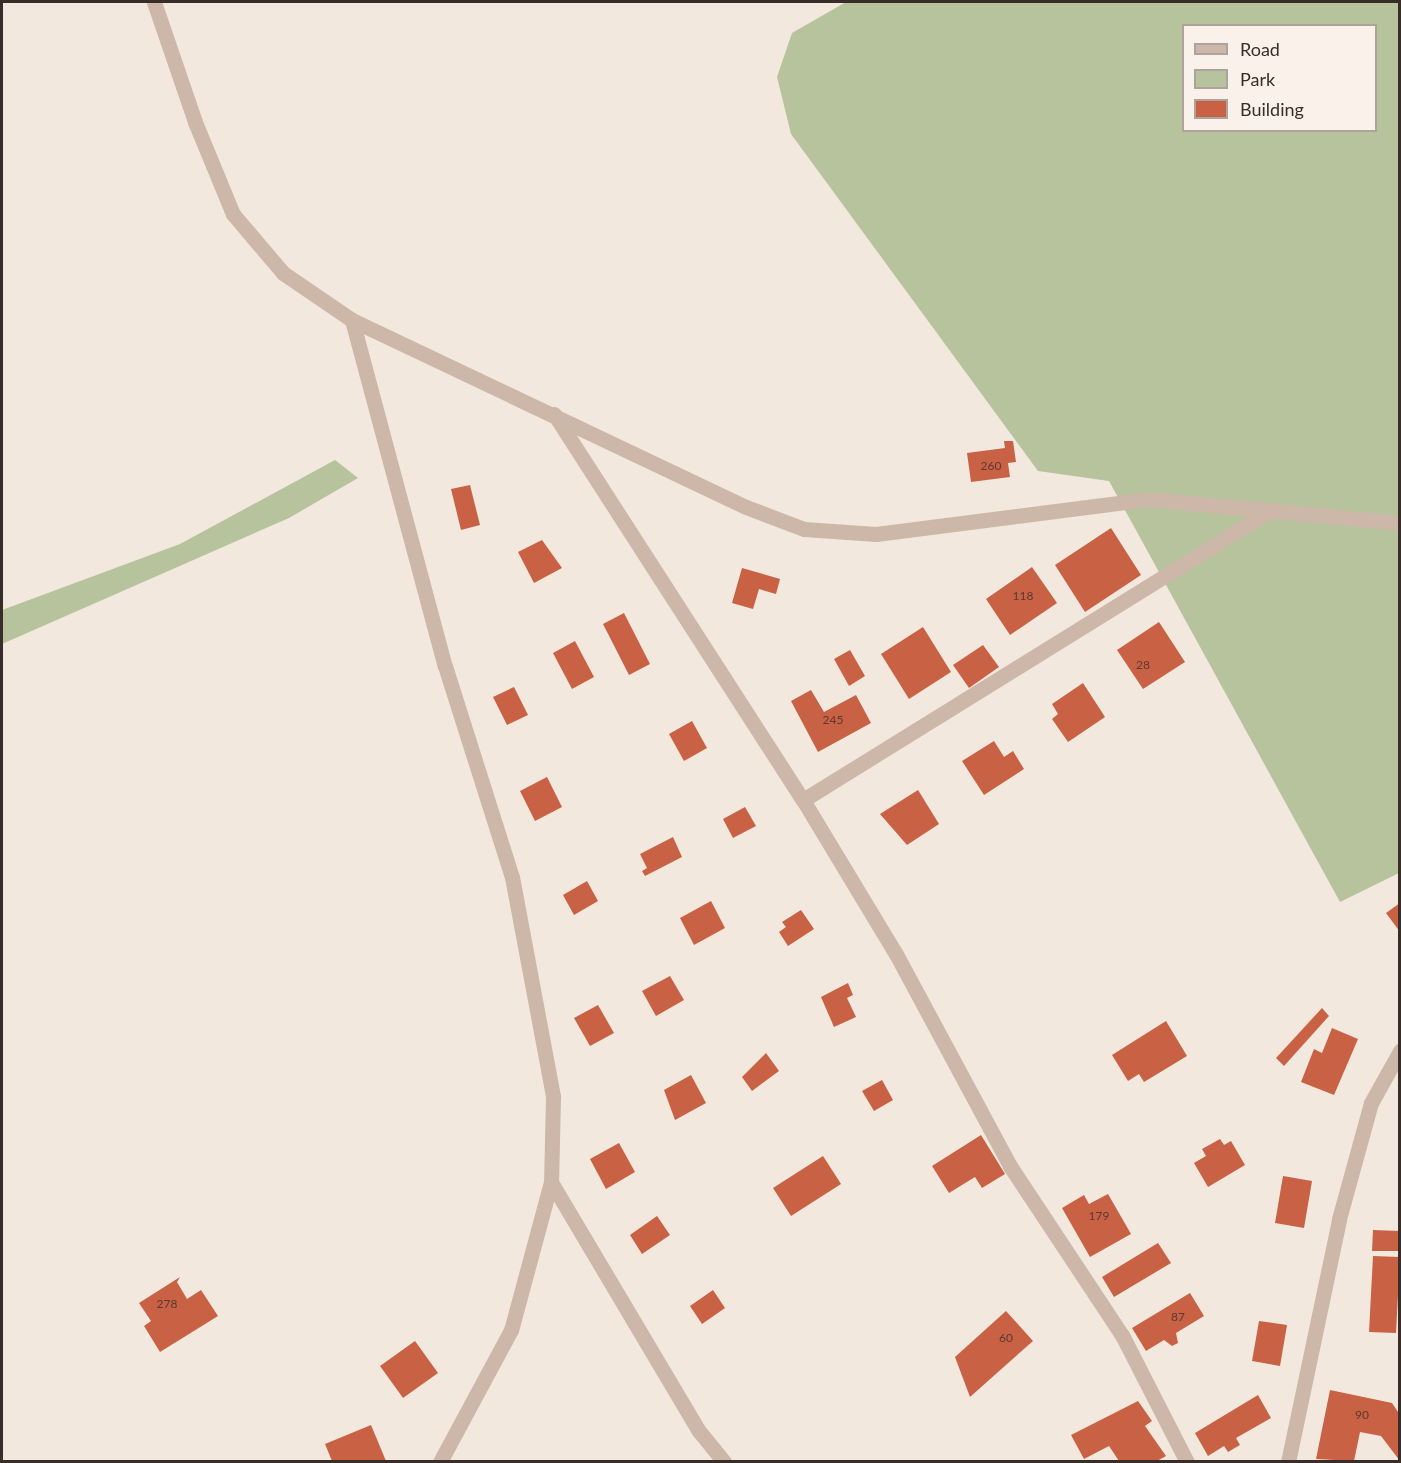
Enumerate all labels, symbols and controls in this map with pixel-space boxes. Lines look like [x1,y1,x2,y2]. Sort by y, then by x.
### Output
legend [1182,24,1377,132]
text: Road [1240,38,1280,60]
text: Park [1240,68,1275,90]
text: Building [1240,98,1304,120]
house number: 260 [981,459,1001,473]
house number: 118 [1013,589,1033,603]
house number: 28 [1136,658,1150,672]
house number: 245 [823,713,843,727]
house number: 179 [1089,1209,1109,1223]
house number: 278 [157,1297,177,1311]
house number: 87 [1171,1310,1185,1324]
house number: 60 [999,1331,1013,1345]
house number: 90 [1355,1408,1369,1422]

